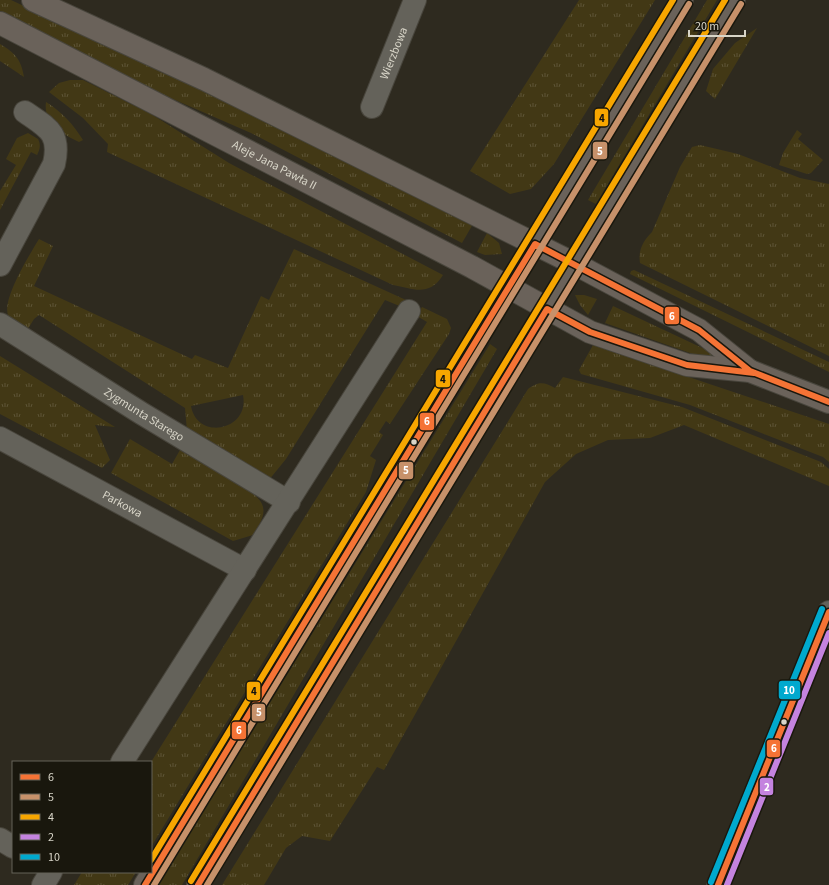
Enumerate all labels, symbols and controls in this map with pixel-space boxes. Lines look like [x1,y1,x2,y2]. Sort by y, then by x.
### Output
scale bar [689,12,745,38]
text: 20 m [695,18,719,35]
street label: Wierzbowa [376,25,412,82]
line badge: 4 [594,108,609,127]
text: 4 [599,111,605,126]
street label: Aleje Jana Pawła II [229,136,320,194]
line badge: 5 [592,141,608,160]
text: 5 [597,144,603,159]
line badge: 6 [664,306,680,325]
text: 6 [669,309,675,324]
line badge: 4 [435,369,451,388]
text: 4 [440,372,446,387]
street label: Zygmunta Starego [100,384,187,446]
line badge: 6 [419,412,435,431]
text: 6 [424,414,430,429]
unlabelled marker [409,437,419,447]
line badge: 5 [398,461,414,480]
text: 5 [403,463,409,478]
street label: Parkowa [99,487,145,522]
line badge: 10 [778,680,801,700]
line badge: 4 [246,681,261,701]
text: 10 [783,683,795,698]
text: 4 [251,684,257,699]
line badge: 5 [251,703,266,722]
text: 5 [256,705,262,720]
unlabelled marker [779,717,789,727]
line badge: 6 [231,721,247,740]
text: 6 [236,723,242,738]
line badge: 6 [766,739,781,758]
text: 6 [771,741,777,756]
legend [12,761,152,873]
text: 6 [48,769,54,786]
line badge: 2 [759,777,774,796]
text: 2 [764,780,770,795]
text: 5 [48,789,54,806]
text: 4 [48,809,54,826]
text: 2 [48,829,54,846]
text: 10 [48,849,60,866]

